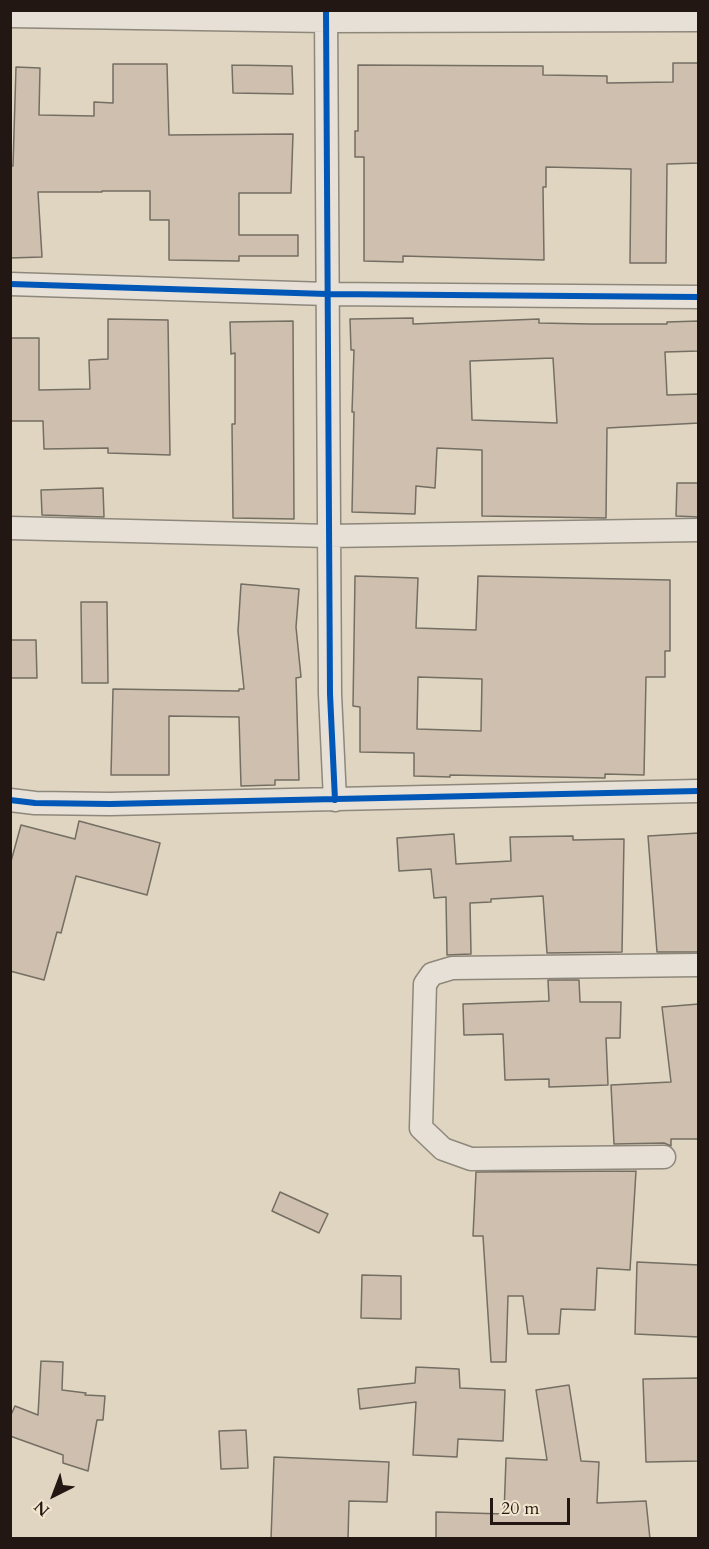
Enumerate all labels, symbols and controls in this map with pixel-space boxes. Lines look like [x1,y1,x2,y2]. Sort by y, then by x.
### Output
north arrow [24,1465,84,1525]
scale bar [493,1486,572,1524]
text: N [29,1496,54,1521]
text: 20 m [501,1496,540,1521]

